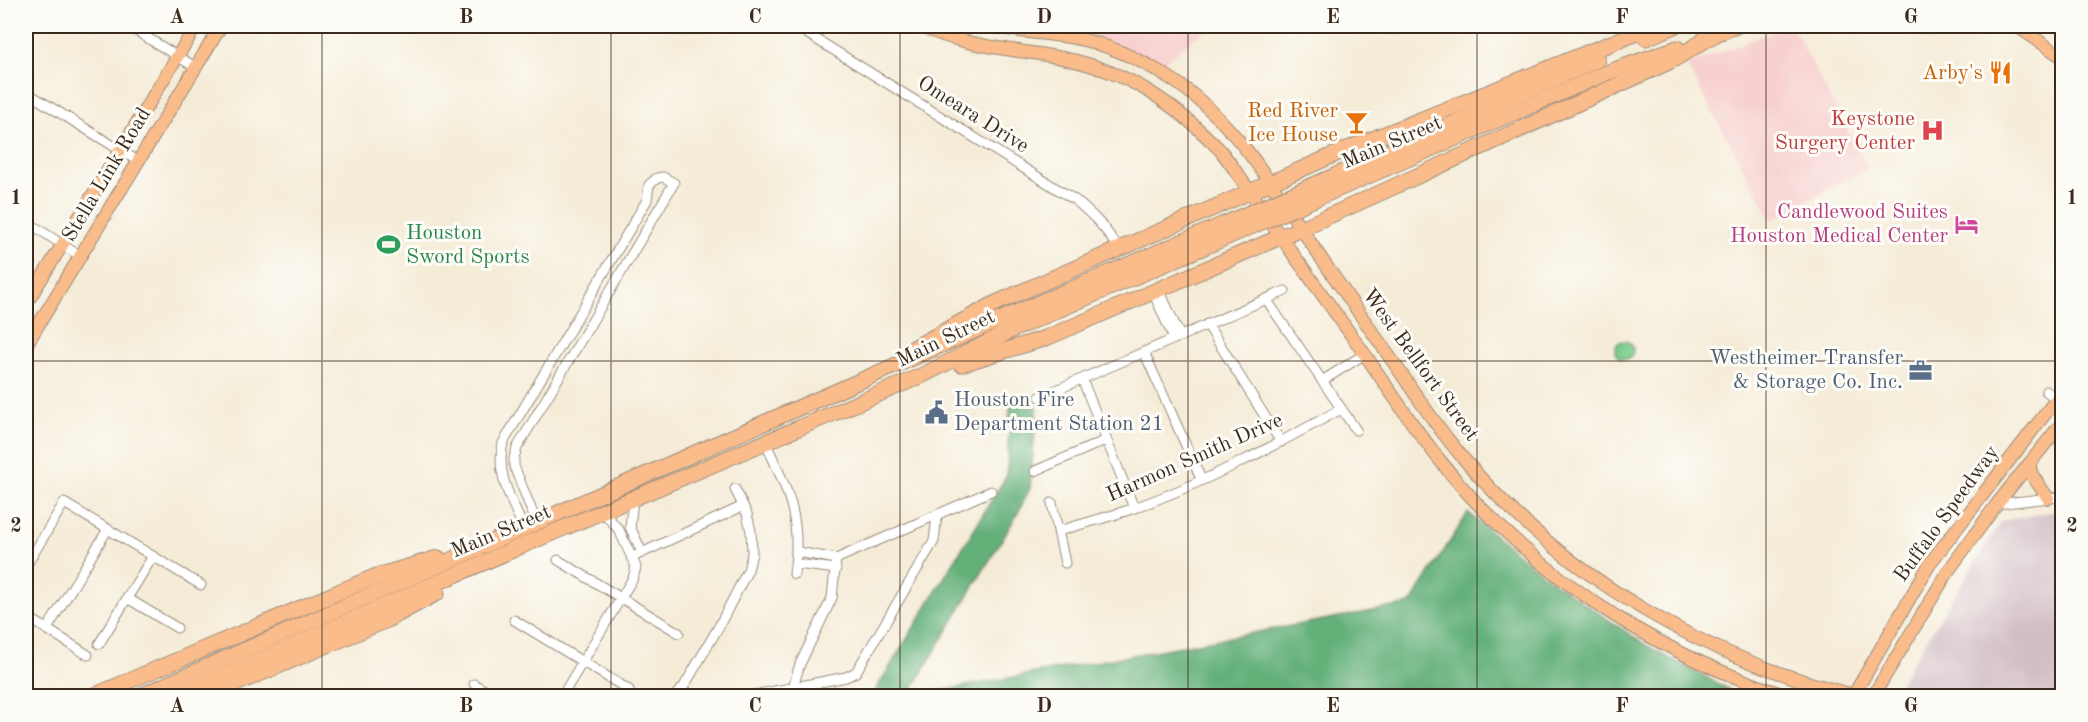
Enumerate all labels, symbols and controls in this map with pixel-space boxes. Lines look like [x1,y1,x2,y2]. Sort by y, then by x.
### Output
text: A [169,8,185,28]
text: B [459,8,473,28]
text: C [748,8,762,28]
text: D [1036,8,1052,28]
text: E [1326,8,1340,28]
text: F [1615,8,1629,28]
text: G [1904,8,1918,28]
restaurant icon: Arby's [1988,60,2014,86]
place label: Arby's [1922,63,1983,84]
street label: Omeara Drive [914,73,1032,157]
place label: Red River Ice House [1247,101,1338,146]
street label: Stella Link Road [59,104,155,246]
place label: Keystone Surgery Center [1775,109,1915,154]
bar icon: Red River Ice House [1343,110,1369,136]
street label: Main Street [1339,113,1445,173]
hospital icon: Keystone Surgery Center [1920,118,1946,144]
text: 1 [10,189,22,209]
text: 1 [2066,189,2078,209]
place label: Candlewood Suites Houston Medical Center [1730,202,1948,247]
hotel icon: Candlewood Suites Houston Medical Center [1953,211,1979,237]
place label: Houston Sword Sports [406,223,530,268]
sports icon: Houston Sword Sports [375,232,401,258]
street label: West Bellfort Street [1358,285,1482,445]
street label: Main Street [894,306,998,372]
place label: Westheimer Transfer & Storage Co. Inc. [1709,348,1903,393]
office icon: Westheimer Transfer & Storage Co. Inc. [1908,357,1934,383]
place label: Houston Fire Department Station 21 [954,390,1164,435]
public building icon: Houston Fire Department Station 21 [923,399,949,425]
street label: Harmon Smith Drive [1104,410,1286,506]
street label: Buffalo Speedway [1891,442,2003,586]
street label: Main Street [448,502,554,562]
text: 2 [10,517,22,537]
text: 2 [2066,517,2078,537]
text: A [169,697,185,717]
text: B [459,697,473,717]
text: C [748,697,762,717]
text: D [1036,697,1052,717]
text: E [1326,697,1340,717]
text: F [1615,697,1629,717]
text: G [1904,697,1918,717]

